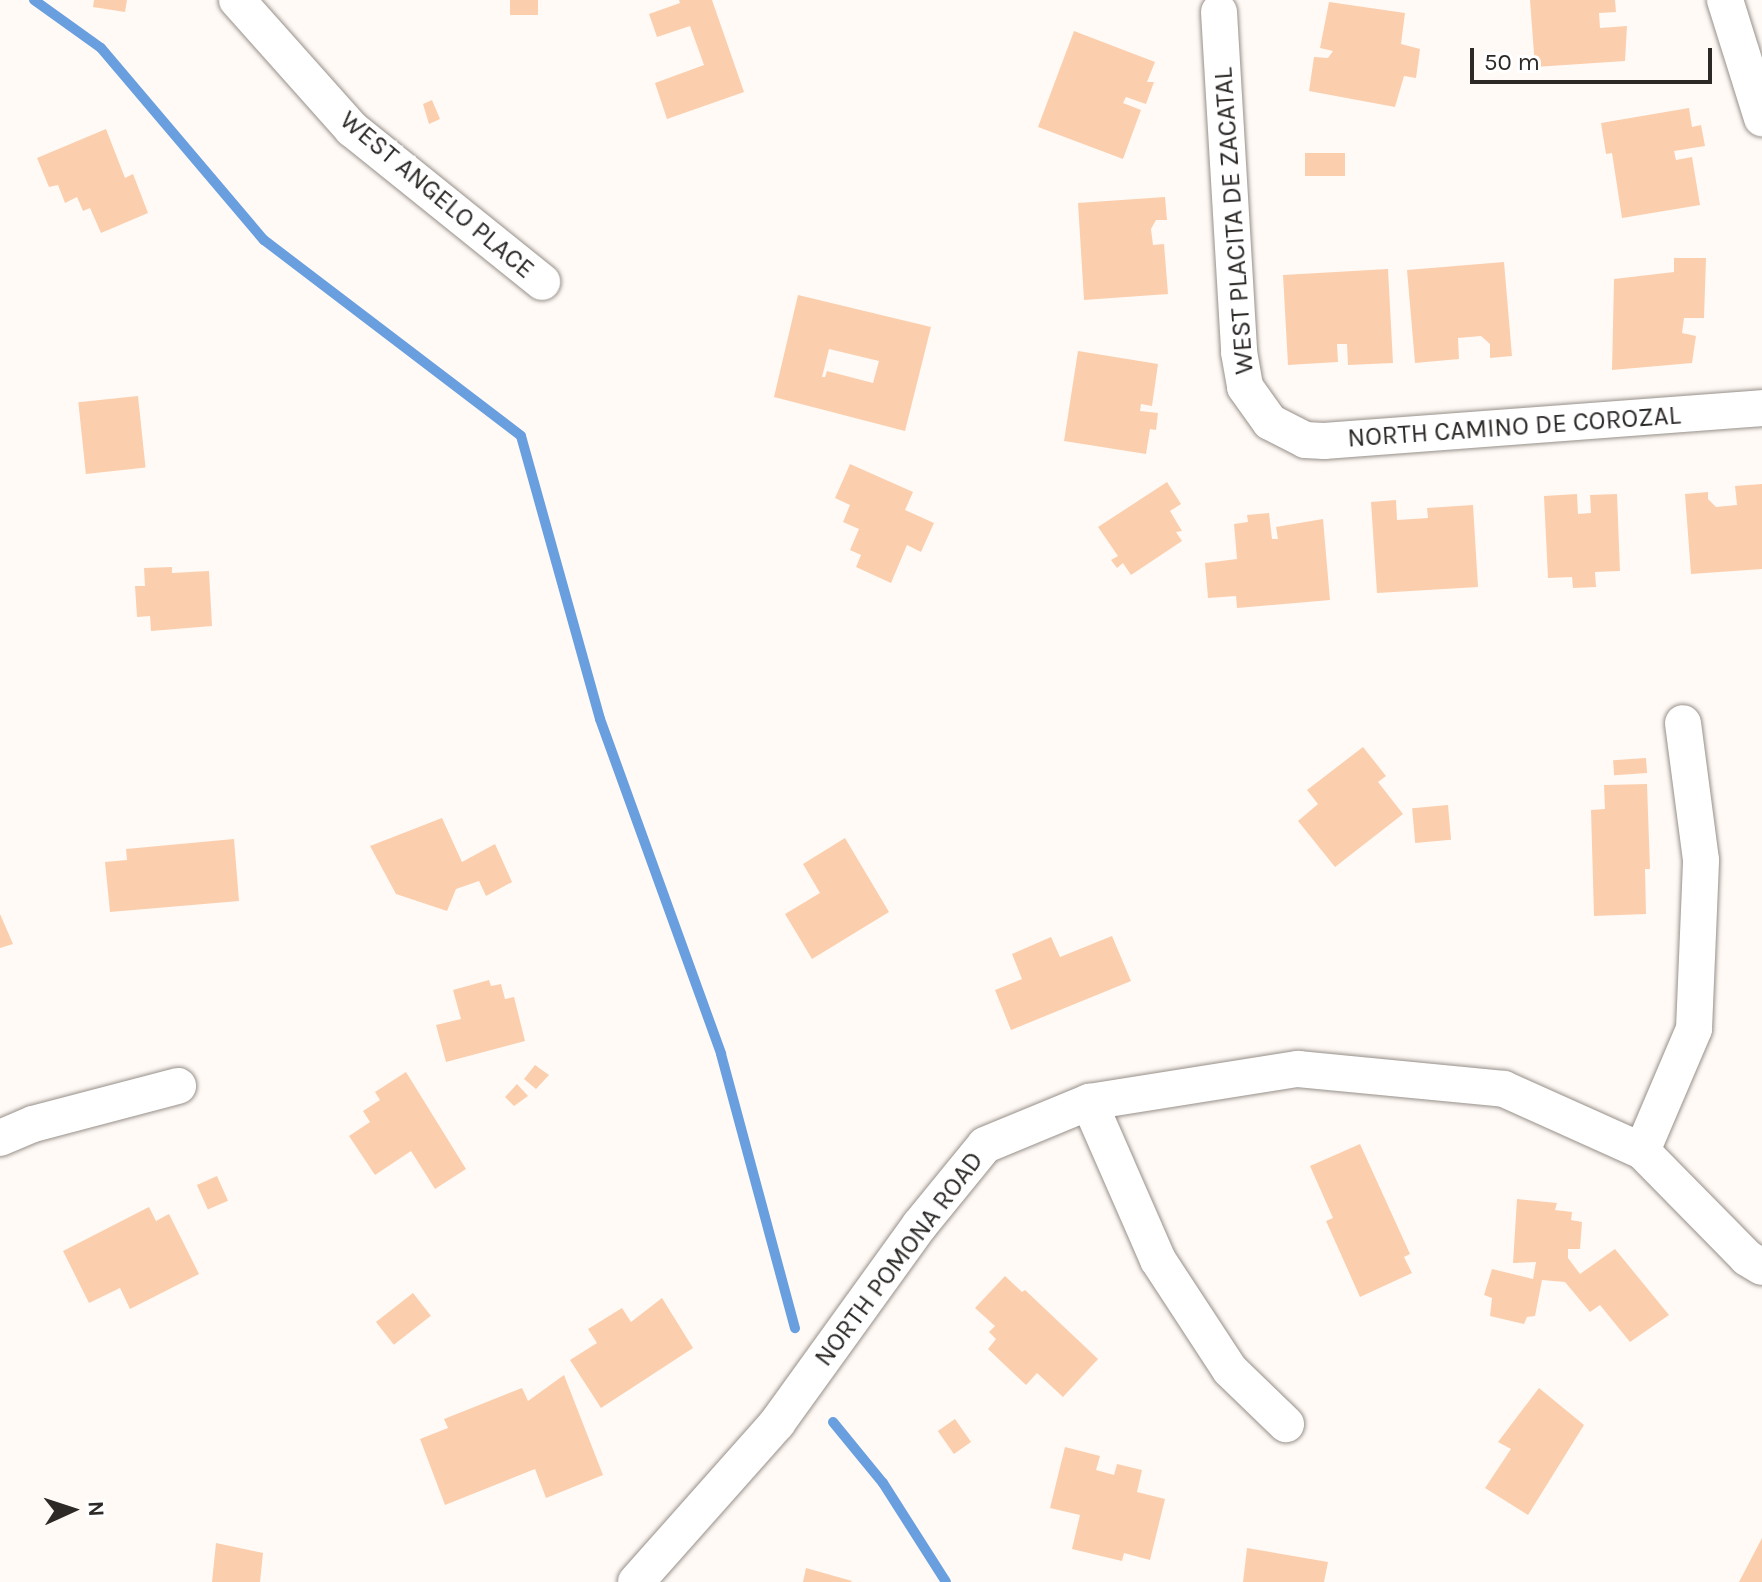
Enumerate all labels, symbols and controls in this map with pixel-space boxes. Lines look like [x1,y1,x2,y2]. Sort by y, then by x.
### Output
scale bar [1474,32,1716,82]
text: 50 m [1484,48,1540,76]
street label: WEST PLACITA DE ZACATAL [1208,66,1260,376]
street label: WEST ANGELO PLACE [334,105,540,285]
street label: NORTH CAMINO DE COROZAL [1346,400,1682,454]
street label: NORTH POMONA ROAD [808,1145,990,1373]
north arrow [32,1470,112,1550]
text: N [83,1500,109,1517]

